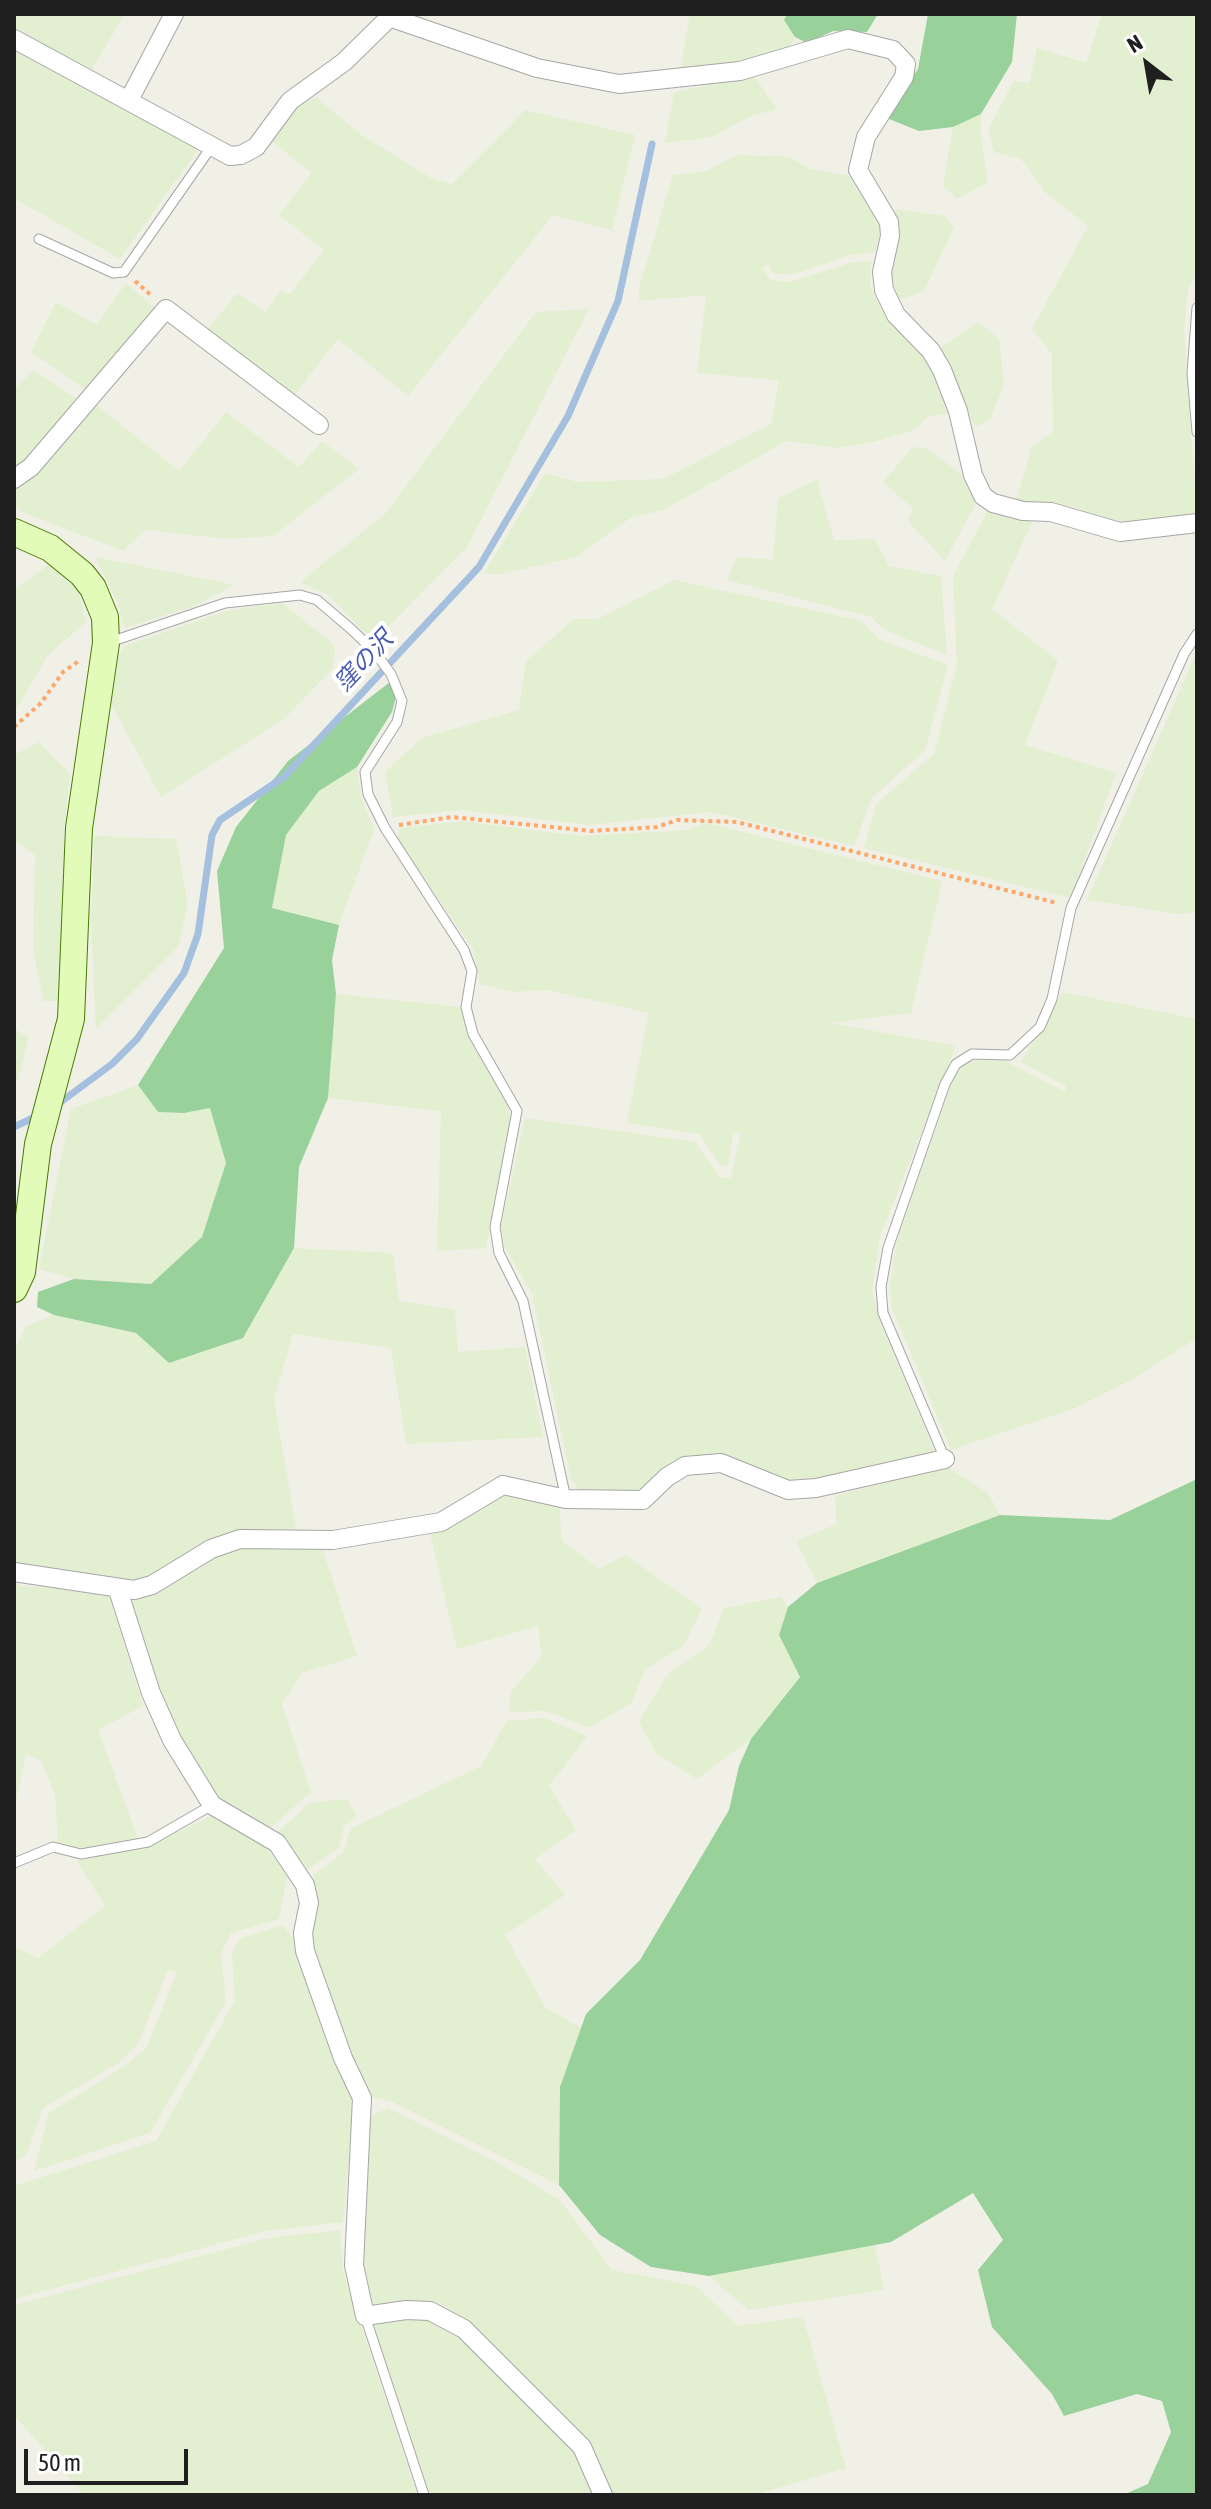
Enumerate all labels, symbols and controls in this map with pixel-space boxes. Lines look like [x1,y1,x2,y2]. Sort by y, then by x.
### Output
north arrow [1107,24,1187,104]
text: N [1122,29,1147,58]
water label: 窪の沢 [329,625,399,697]
scale bar [28,2433,192,2483]
text: 50 m [38,2449,81,2476]

